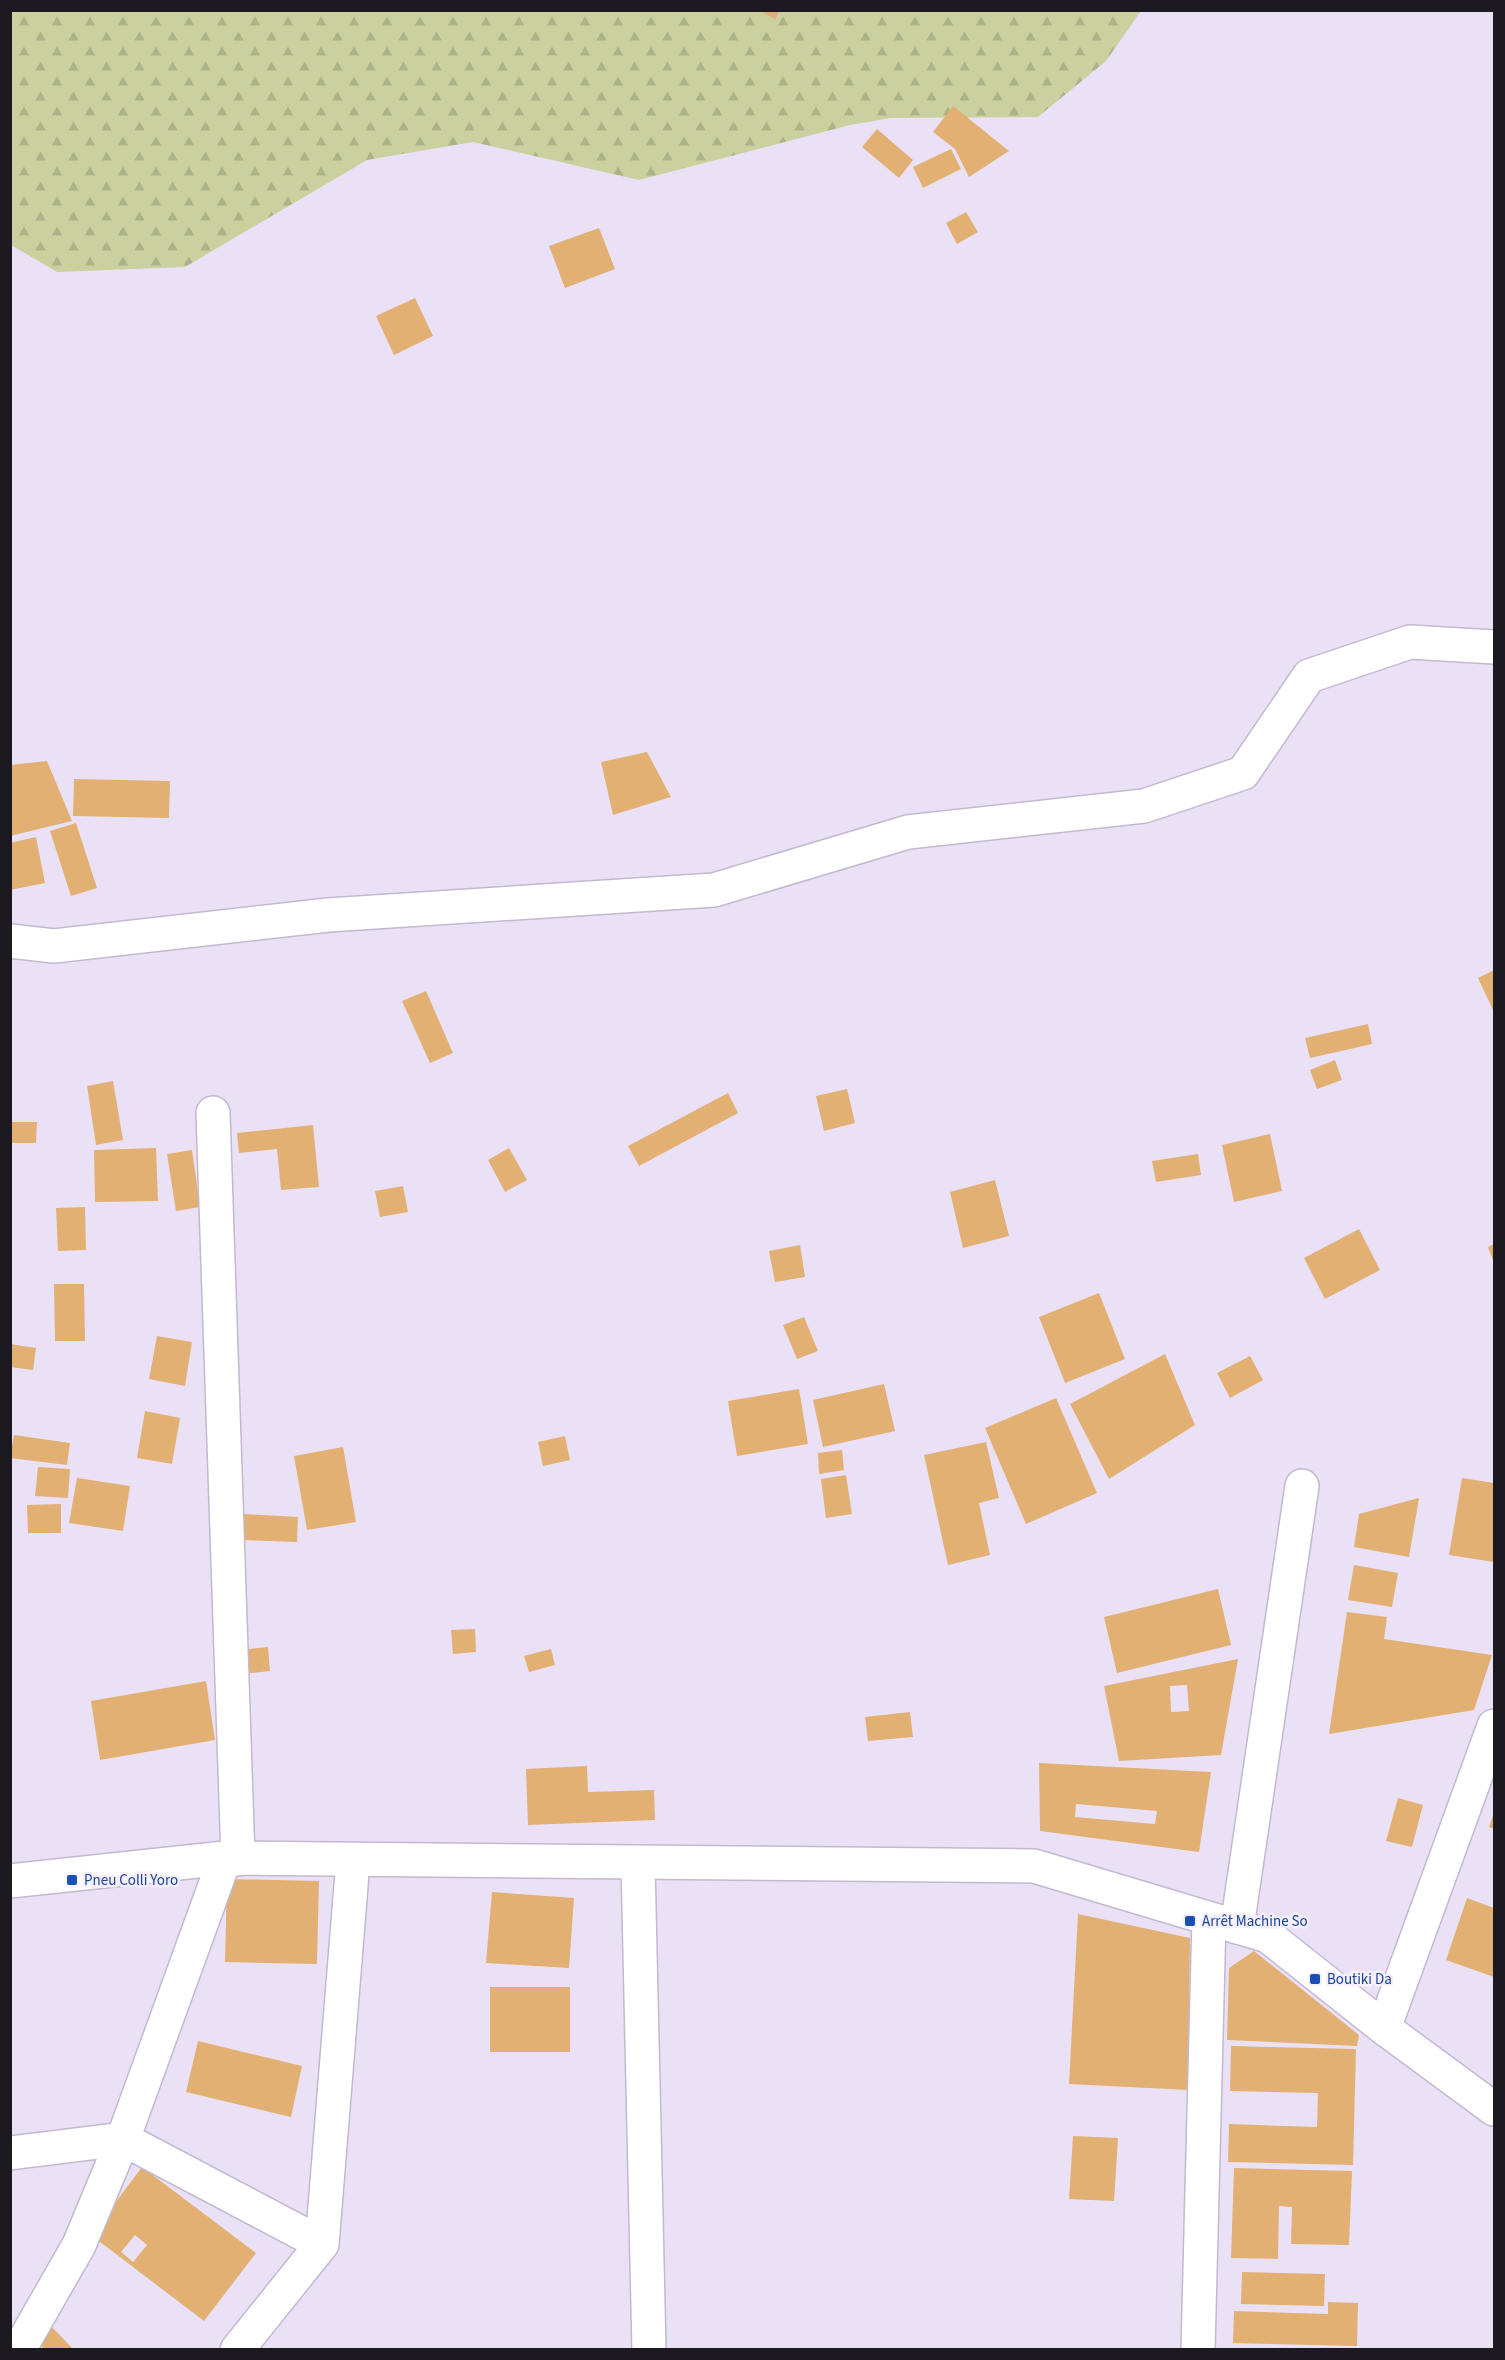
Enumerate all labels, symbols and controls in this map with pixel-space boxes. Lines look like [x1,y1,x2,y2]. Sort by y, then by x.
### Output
place label: Pneu Colli Yoro [84,1870,178,1891]
marker: Pneu Colli Yoro [65,1873,79,1887]
place label: Arrêt Machine So [1202,1911,1308,1932]
marker: Arrêt Machine So [1183,1914,1197,1928]
place label: Boutiki Da [1327,1969,1392,1990]
marker: Boutiki Da [1308,1972,1322,1986]

